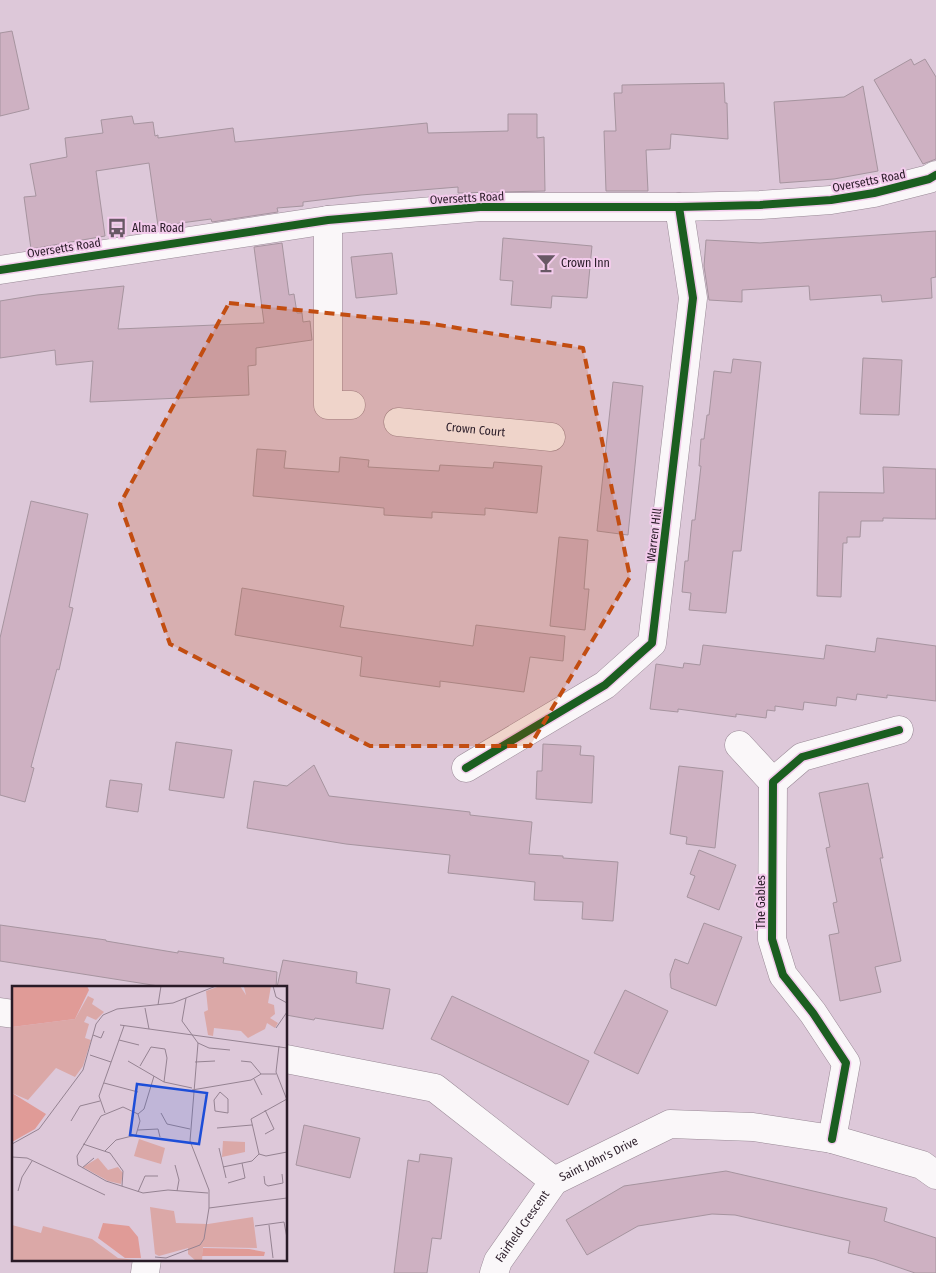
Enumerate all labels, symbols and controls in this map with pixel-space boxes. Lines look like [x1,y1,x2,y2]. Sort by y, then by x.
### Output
street label: Oversetts Road [831,167,907,195]
street label: Oversetts Road [429,189,505,207]
bus stop icon: Alma Road [106,217,128,239]
place label: Alma Road [132,221,184,235]
street label: Oversetts Road [26,235,102,261]
bar icon: Crown Inn [535,252,557,274]
place label: Crown Inn [561,256,610,270]
street label: Crown Court [445,420,506,439]
street label: Warren Hill [644,507,664,563]
street label: The Gables [754,875,768,929]
inset map [12,986,288,1260]
street label: Saint John's Drive [557,1134,640,1184]
street label: Fairfield Crescent [492,1188,552,1265]

